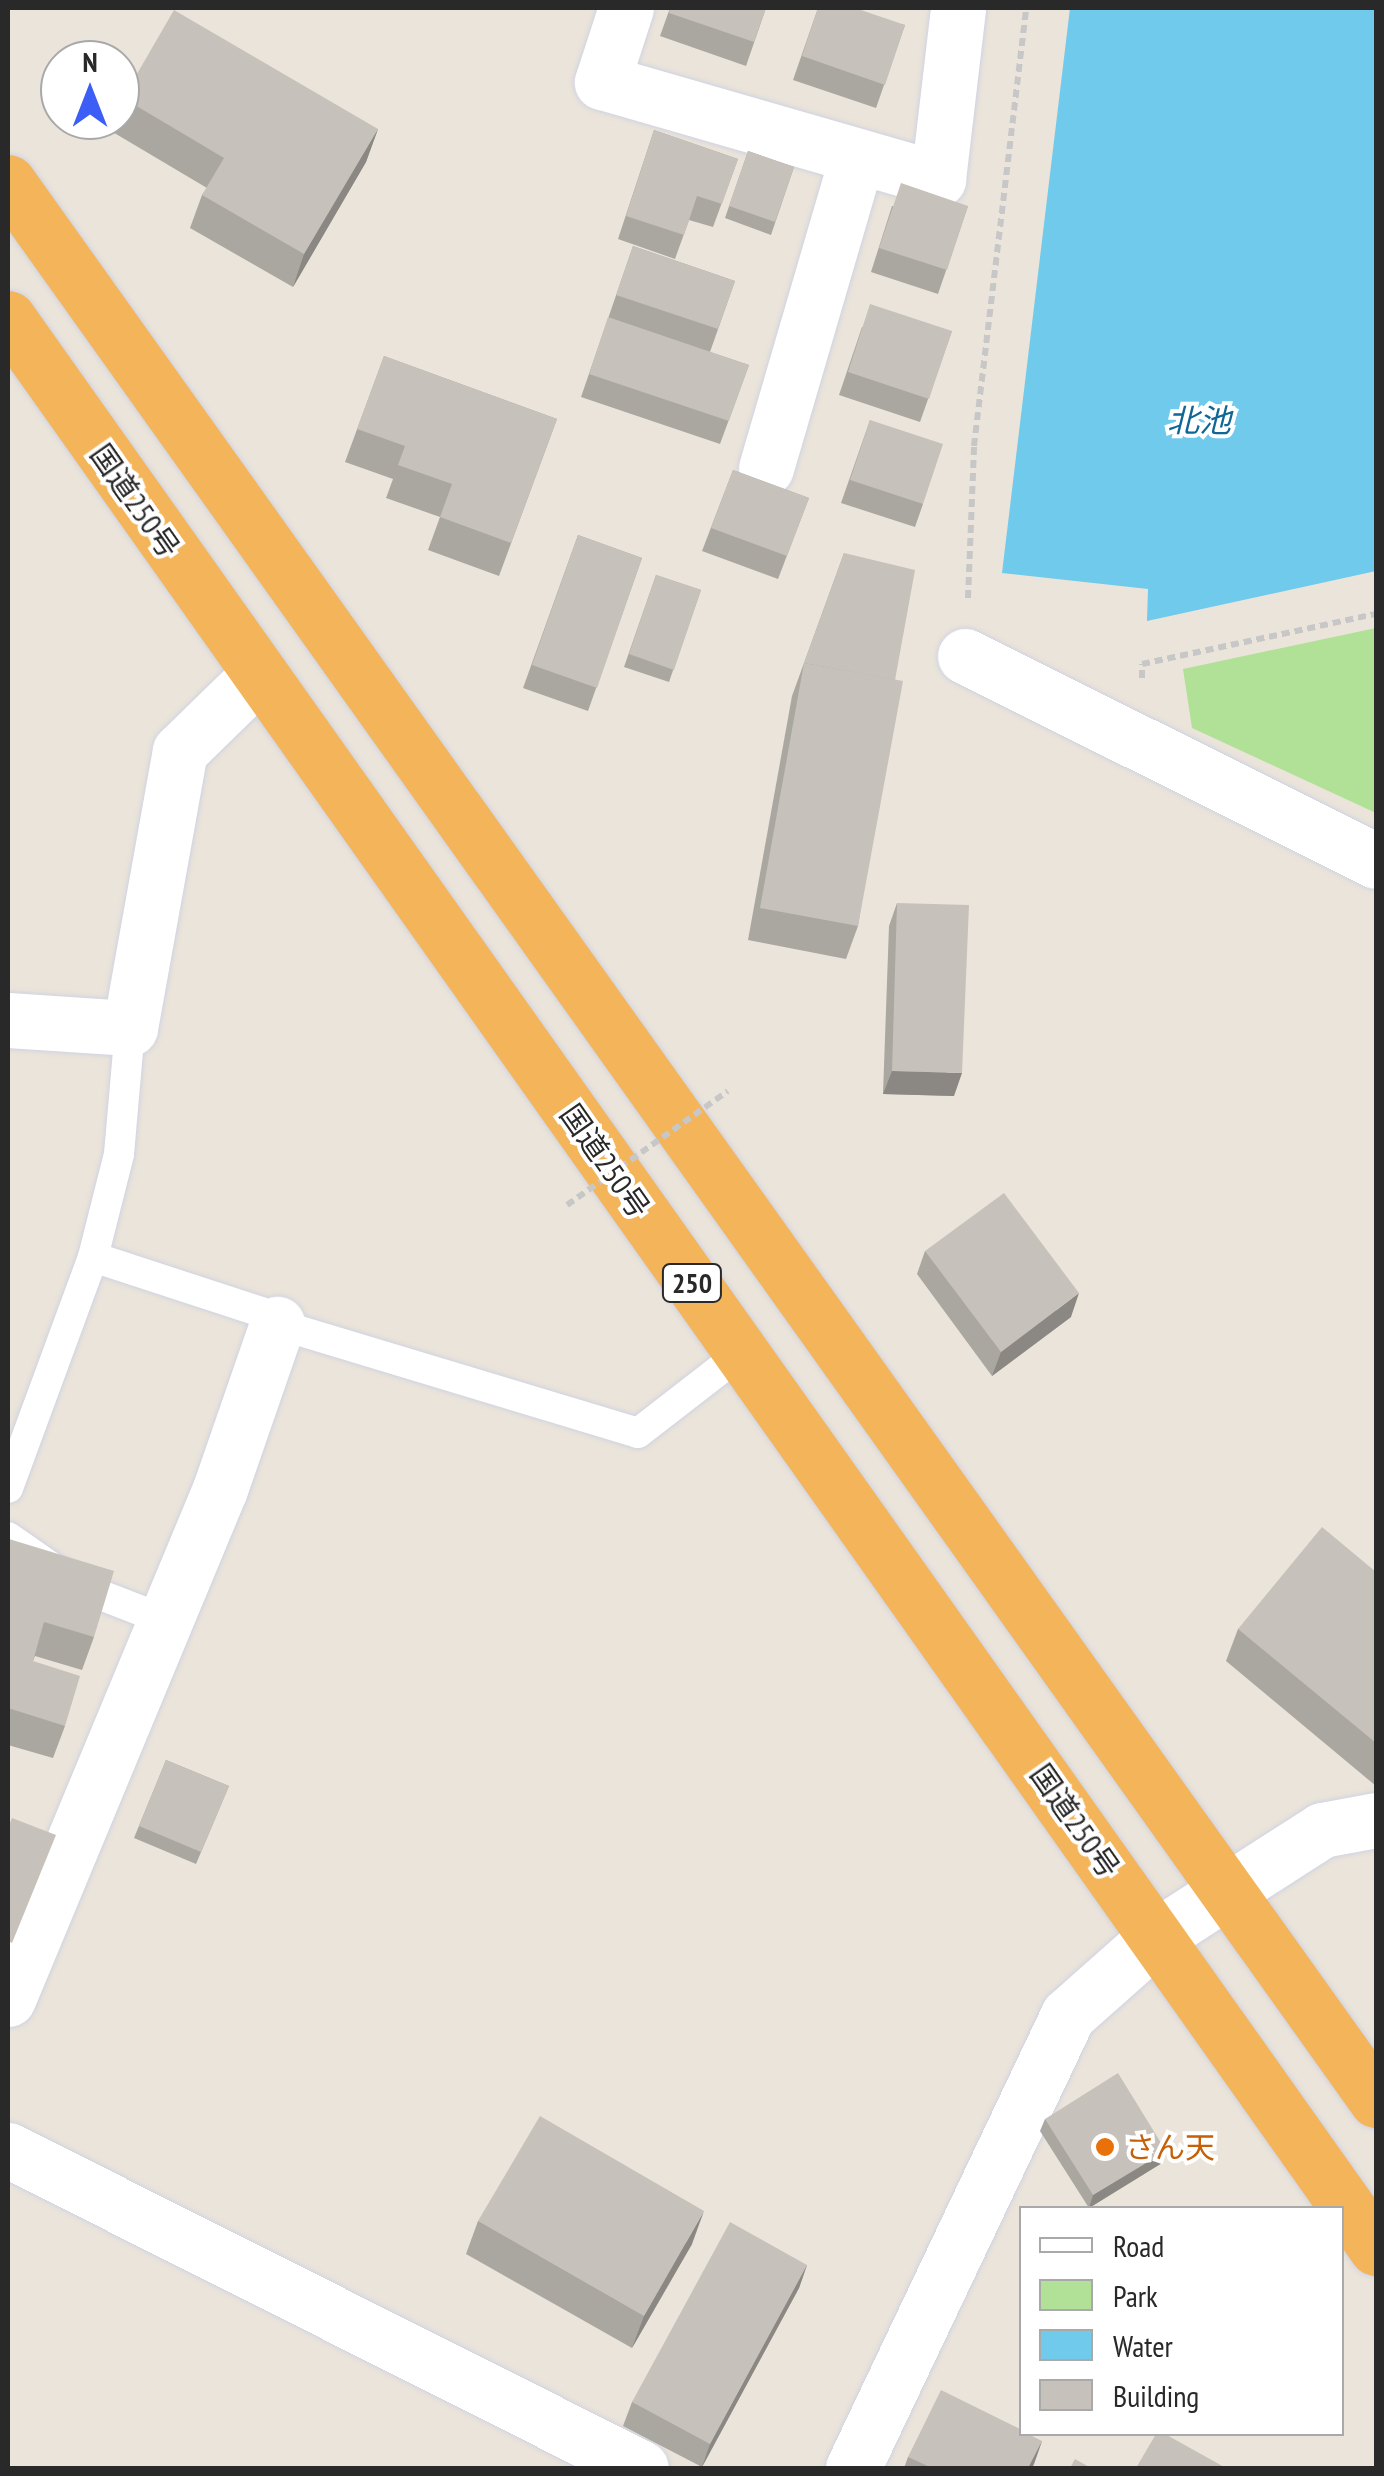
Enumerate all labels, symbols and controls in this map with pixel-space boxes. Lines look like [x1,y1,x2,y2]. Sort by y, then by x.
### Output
north arrow [40,40,140,140]
text: N [82,43,98,80]
water label: 北池 [1167,401,1231,439]
street label: 国道250号 [83,437,187,565]
street label: 国道250号 [553,1097,657,1225]
road number: 250 [660,1260,724,1306]
street label: 国道250号 [1023,1757,1127,1885]
place label: さん天 [1125,2129,1215,2165]
marker: さん天 [1094,2136,1116,2158]
legend [1019,2206,1344,2436]
text: Road [1113,2226,1164,2265]
text: Park [1113,2276,1158,2315]
text: Water [1113,2326,1173,2365]
text: Building [1113,2376,1199,2415]

